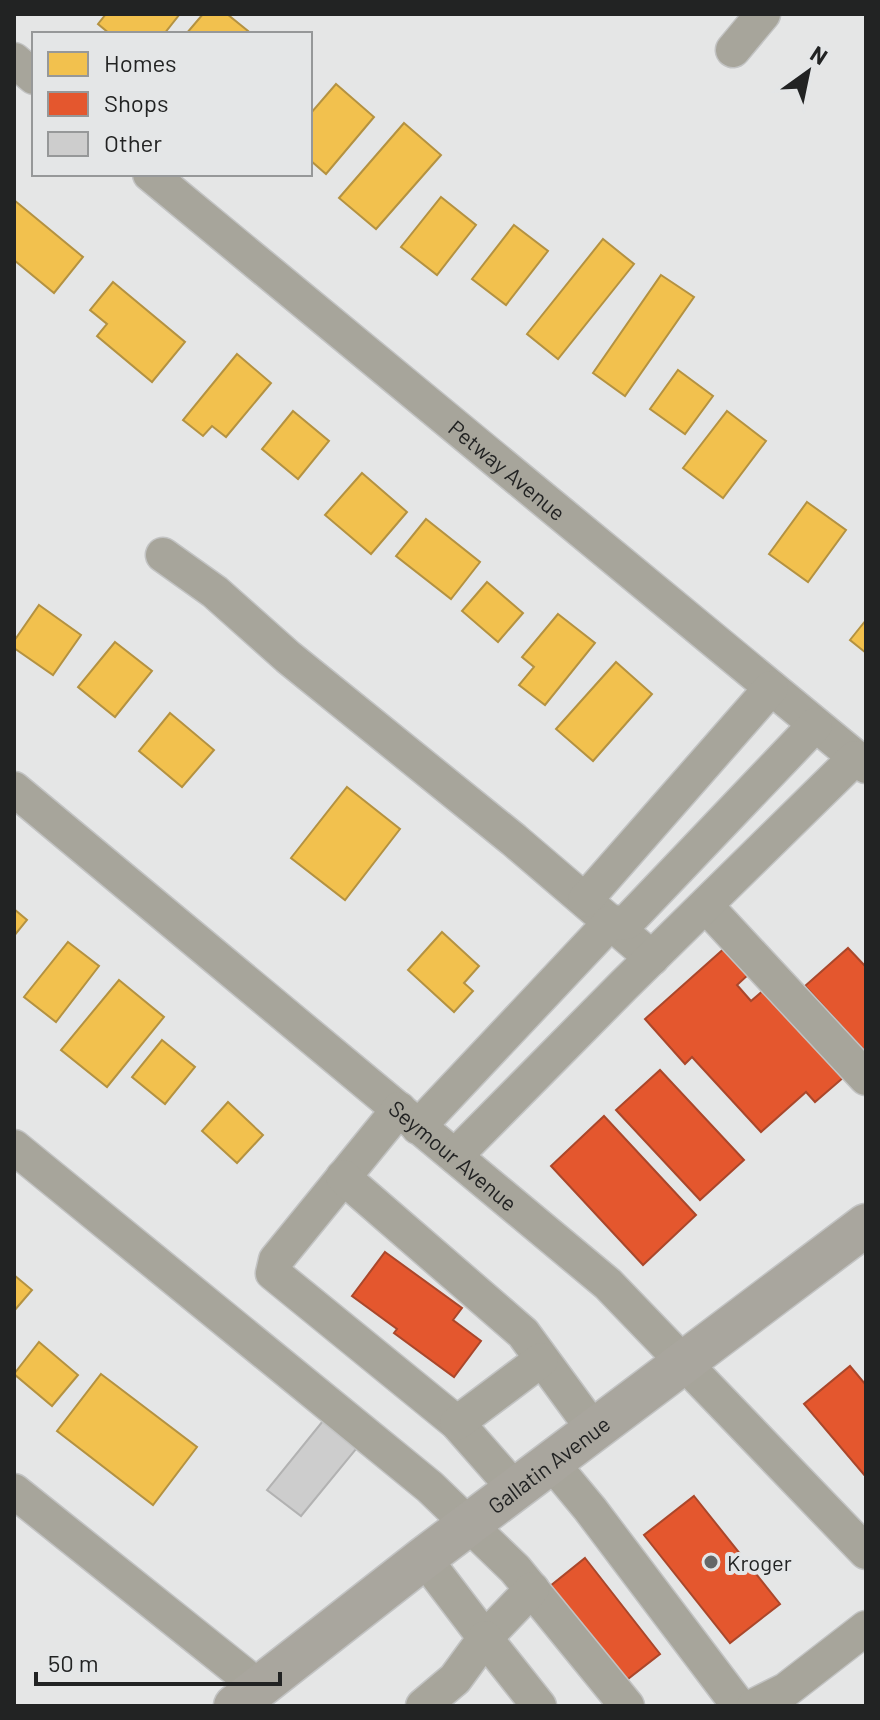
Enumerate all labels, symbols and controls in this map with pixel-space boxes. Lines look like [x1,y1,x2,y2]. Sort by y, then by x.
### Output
legend [32,32,312,176]
north arrow [768,32,848,112]
text: N [806,39,833,69]
text: Homes [104,48,177,77]
text: Shops [104,88,169,117]
text: Other [104,128,162,157]
street label: Petway Avenue [444,414,571,525]
street label: Seymour Avenue [384,1094,523,1216]
street label: Gallatin Avenue [483,1410,615,1518]
place label: Kroger [727,1549,792,1575]
marker: Kroger [702,1553,720,1571]
scale bar [36,1636,280,1686]
text: 50 m [48,1648,99,1677]

